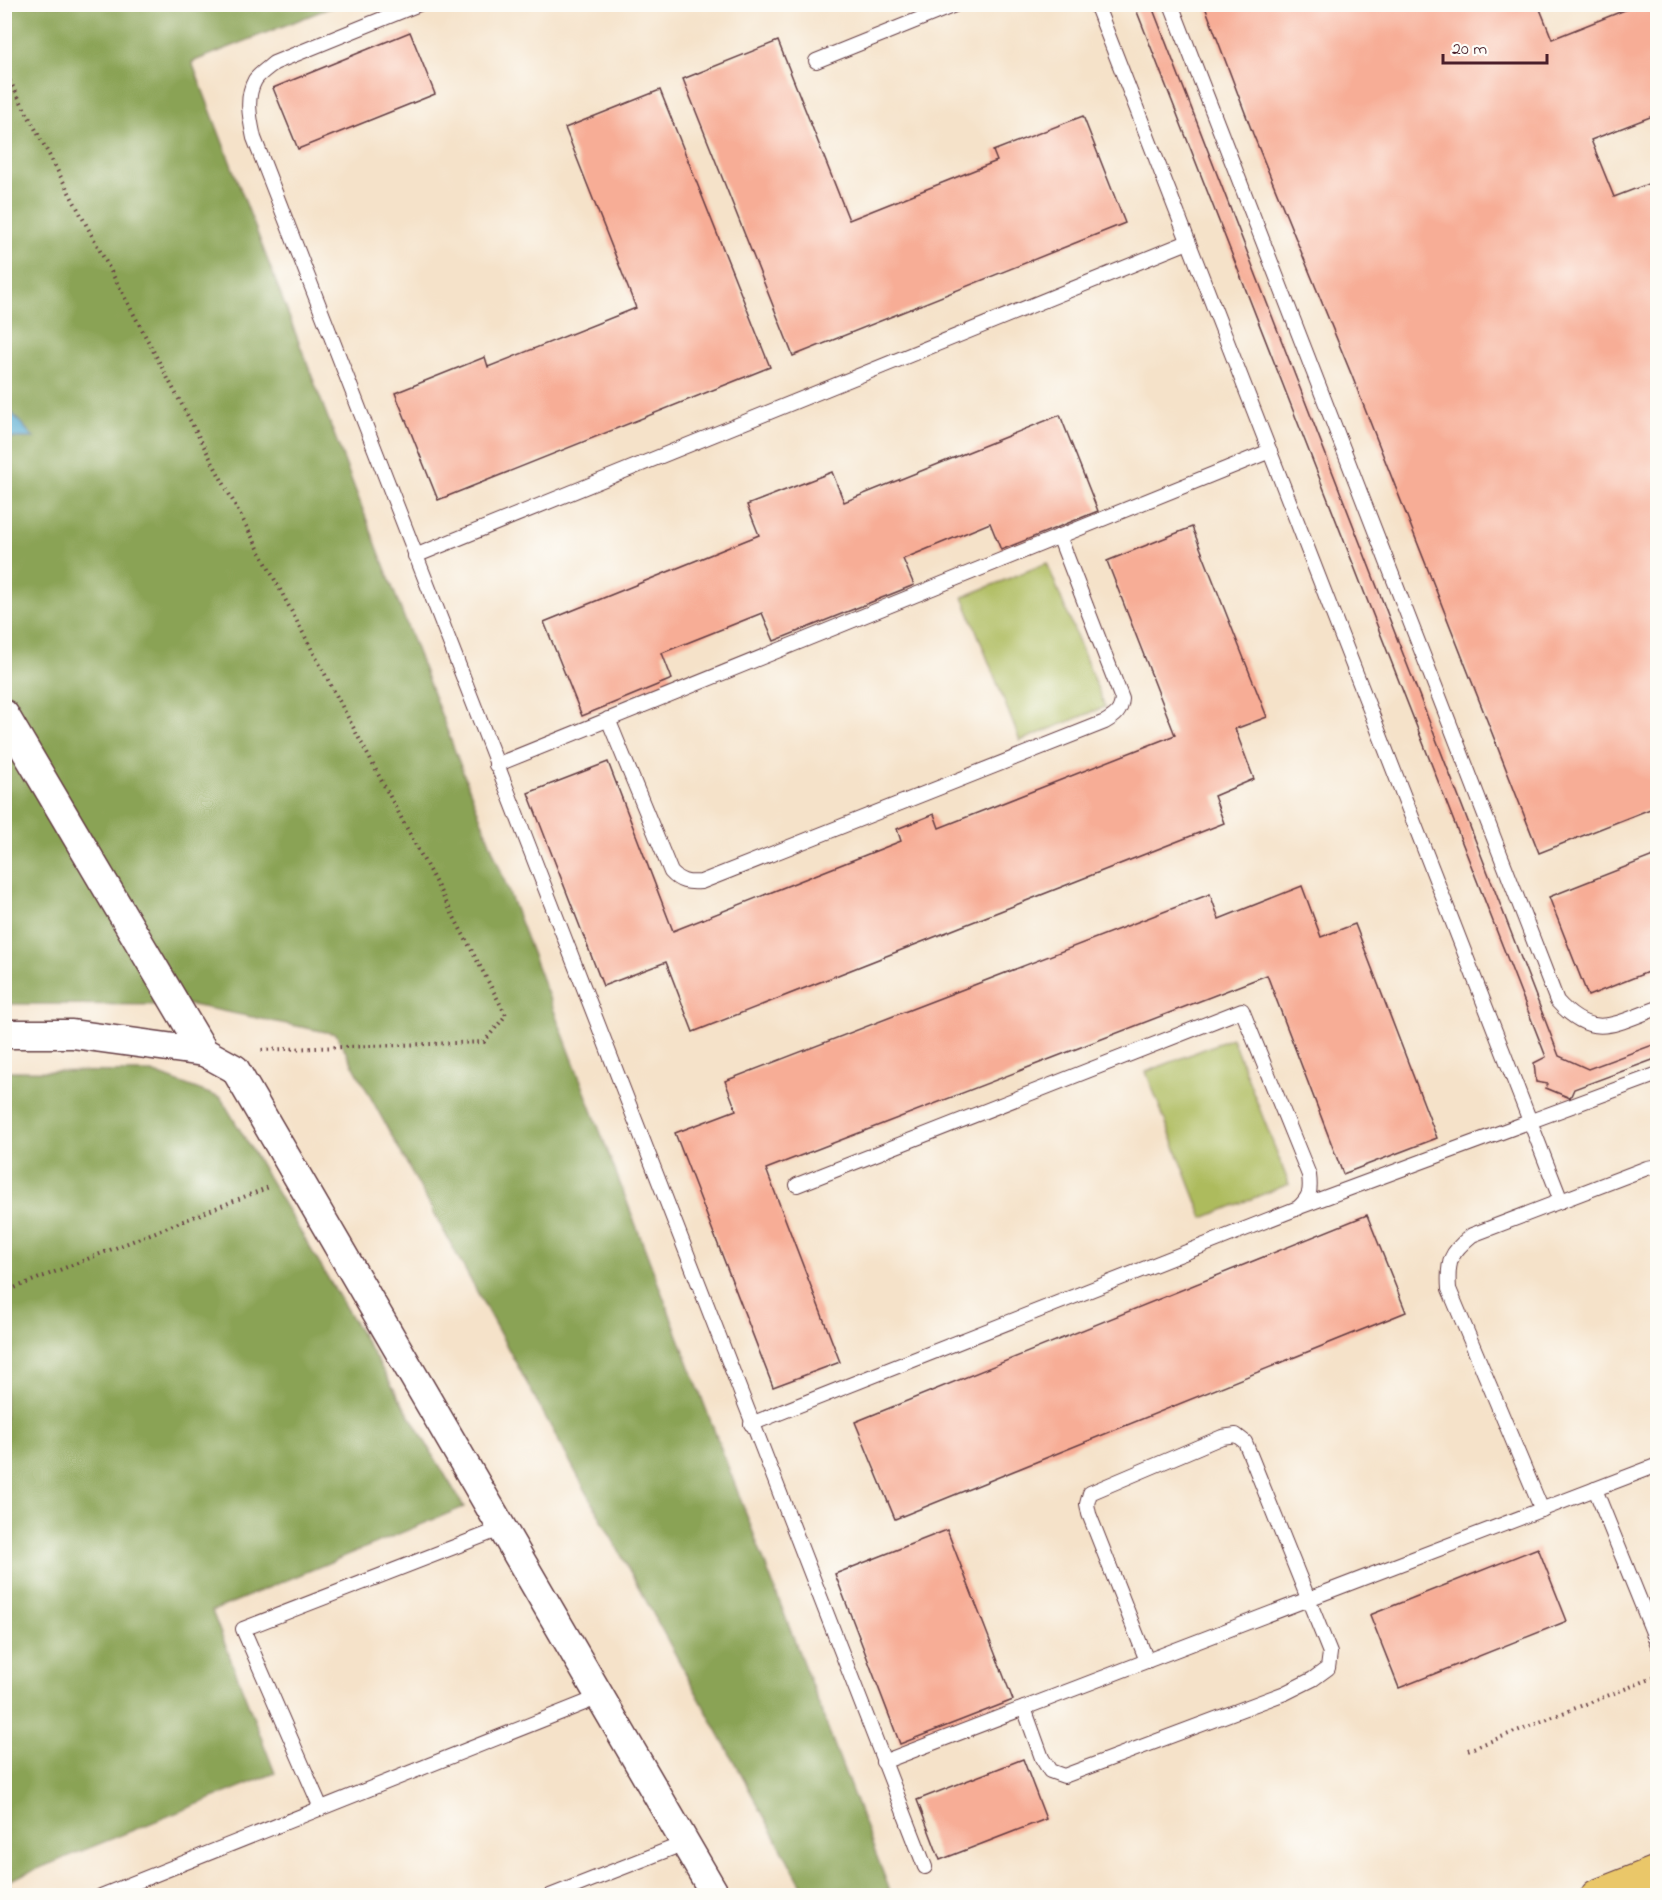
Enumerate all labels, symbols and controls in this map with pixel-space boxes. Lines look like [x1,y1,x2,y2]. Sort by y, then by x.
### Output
scale bar [1443,27,1546,65]
text: 20 m [1452,37,1487,63]

